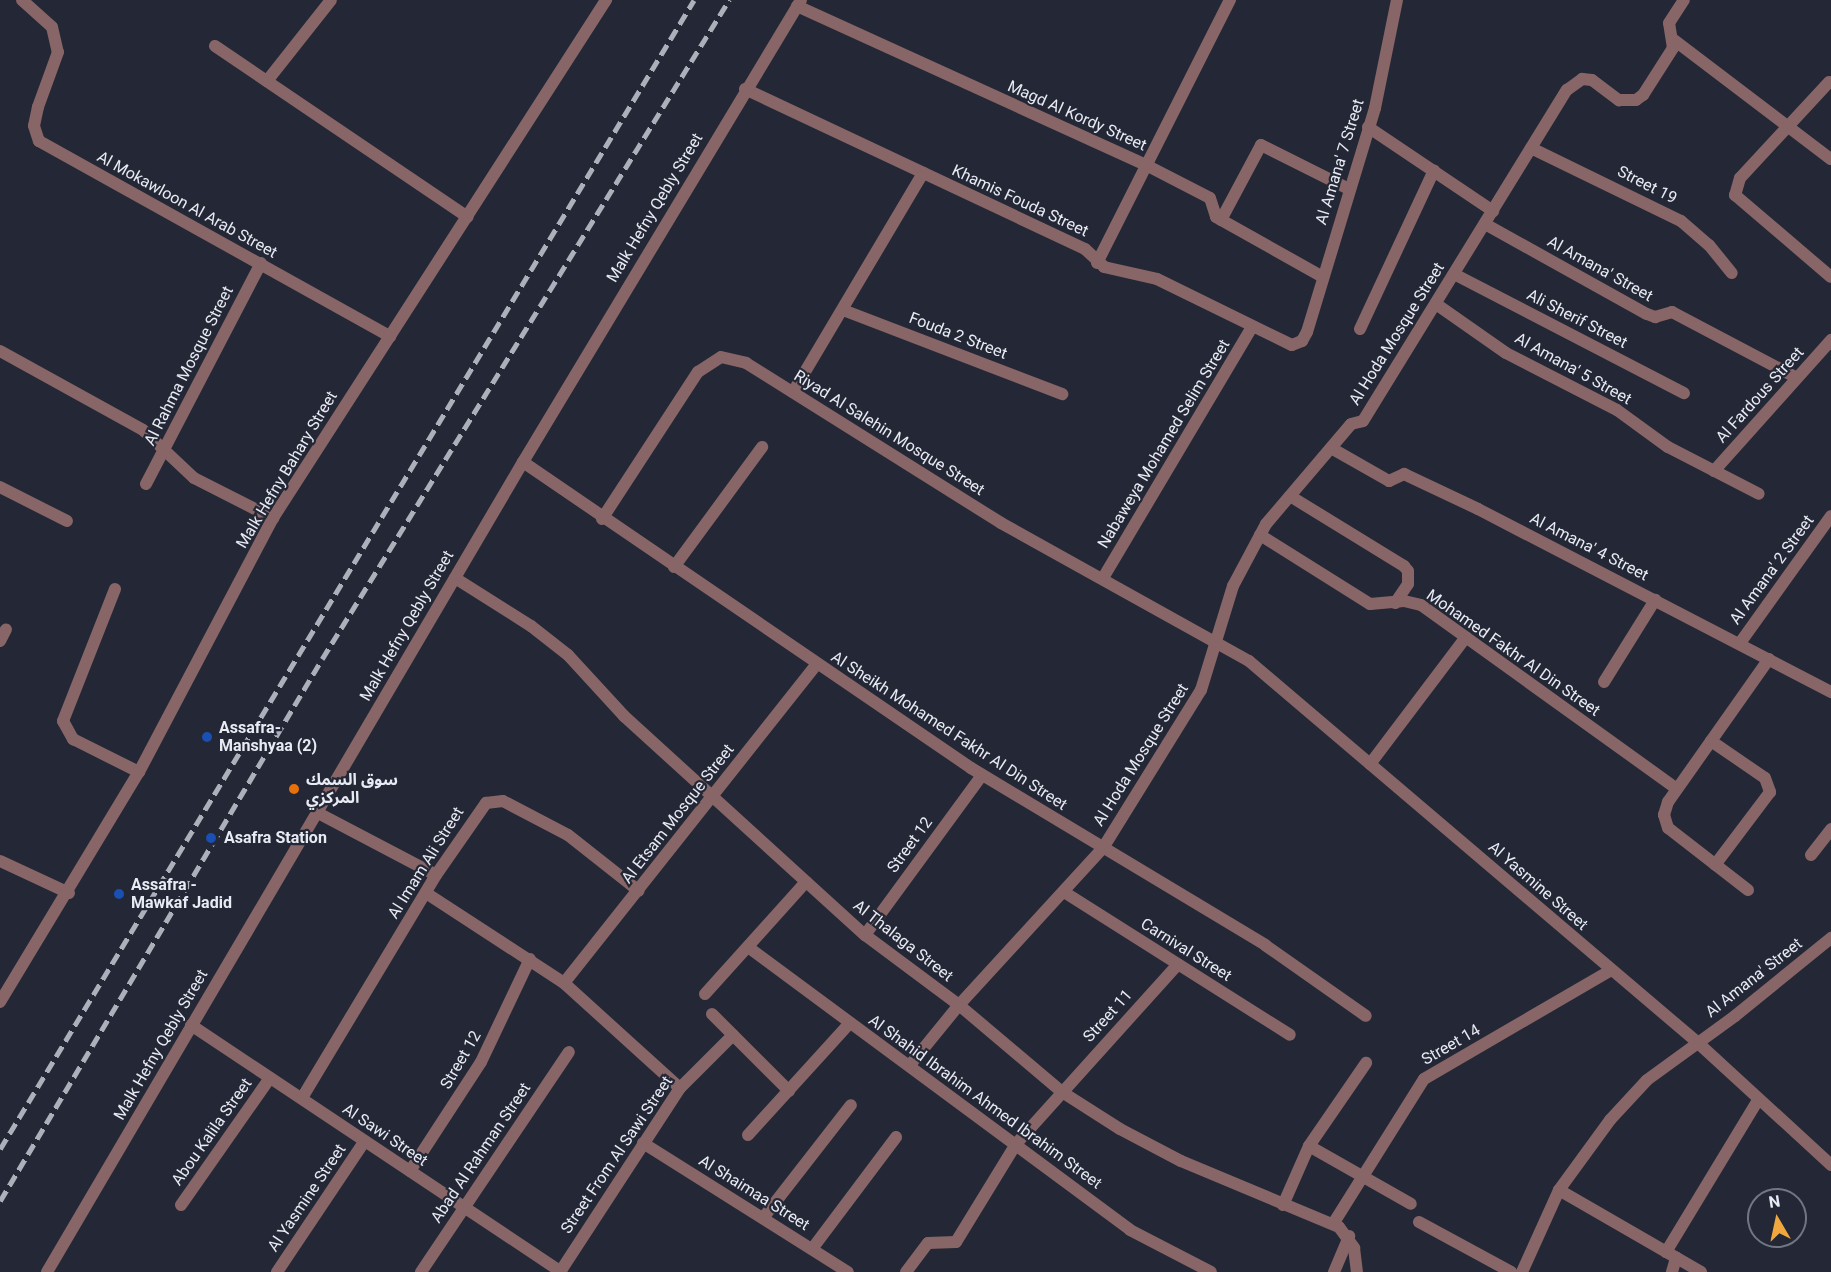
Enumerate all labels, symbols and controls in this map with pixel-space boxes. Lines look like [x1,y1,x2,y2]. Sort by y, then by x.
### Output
street label: Magd Al Kordy Street [1005,77,1149,155]
street label: Al Amana' 7 Street [1312,97,1368,227]
street label: Malk Hefny Qebly Street [603,130,707,286]
street label: Al Mokawloon Al Arab Street [94,147,280,263]
street label: Khamis Fouda Street [949,161,1091,241]
street label: Street 19 [1614,162,1680,208]
street label: Al Amana' Street [1544,232,1656,306]
street label: Al Hoda Mosque Street [1345,259,1449,409]
street label: Al Rahma Mosque Street [140,283,238,449]
street label: Ali Sherif Street [1524,285,1630,353]
street label: Fouda 2 Street [906,308,1010,364]
street label: Al Amana' 5 Street [1511,329,1635,409]
street label: Nabaweya Mohamed Selim Street [1094,336,1234,552]
street label: Al Fardous Street [1712,343,1808,447]
street label: Riyad Al Salehin Mosque Street [790,366,988,500]
street label: Malk Hefny Bahary Street [232,388,342,552]
street label: Al Amana' 4 Street [1527,509,1651,585]
street label: Al Amana' 2 Street [1726,512,1818,628]
street label: Malk Hefny Qebly Street [356,547,458,705]
street label: Mohamed Fakhr Al Din Street [1423,586,1603,720]
street label: Al Sheikh Mohamed Fakhr Al Din Street [827,647,1071,815]
street label: Al Hoda Mosque Street [1089,680,1193,830]
place label: Assafra- Manshyaa (2) [219,718,317,756]
marker: Assafra- Manshyaa (2) [200,730,214,744]
street label: Al Etsam Mosque Street [618,741,738,887]
place label: سوق السمك المركزي [306,770,398,808]
marker: سوق السمك المركزي [287,782,301,796]
street label: Al Imam Ali Street [384,804,468,922]
street label: Street 12 [883,813,937,877]
place label: Asafra Station [224,828,327,848]
marker: Asafra Station [202,829,220,847]
street label: Al Yasmine Street [1484,838,1592,934]
place label: Assafra - Mawkaf Jadid [131,875,232,913]
marker: Assafra - Mawkaf Jadid [112,887,126,901]
street label: Al Thalaga Street [849,896,957,986]
street label: Carnival Street [1137,914,1235,986]
street label: Al Amana' Street [1702,934,1806,1022]
street label: Malk Hefny Qebly Street [110,966,212,1124]
street label: Street 11 [1079,986,1137,1046]
street label: Al Shahid Ibrahim Ahmed Ibrahim Street [865,1011,1105,1193]
street label: Street 14 [1418,1021,1484,1069]
street label: Street 12 [437,1027,485,1093]
street label: Street From Al Sawi Street [557,1073,677,1237]
street label: Abou Kalila Street [168,1075,256,1189]
street label: Abad Al Rahman Street [427,1079,535,1227]
street label: Al Sawi Street [339,1099,431,1171]
street label: Al Yasmine Street [264,1141,350,1255]
street label: Al Shaimaa Street [695,1151,813,1235]
north arrow [1747,1188,1807,1248]
text: N [1767,1191,1781,1212]

